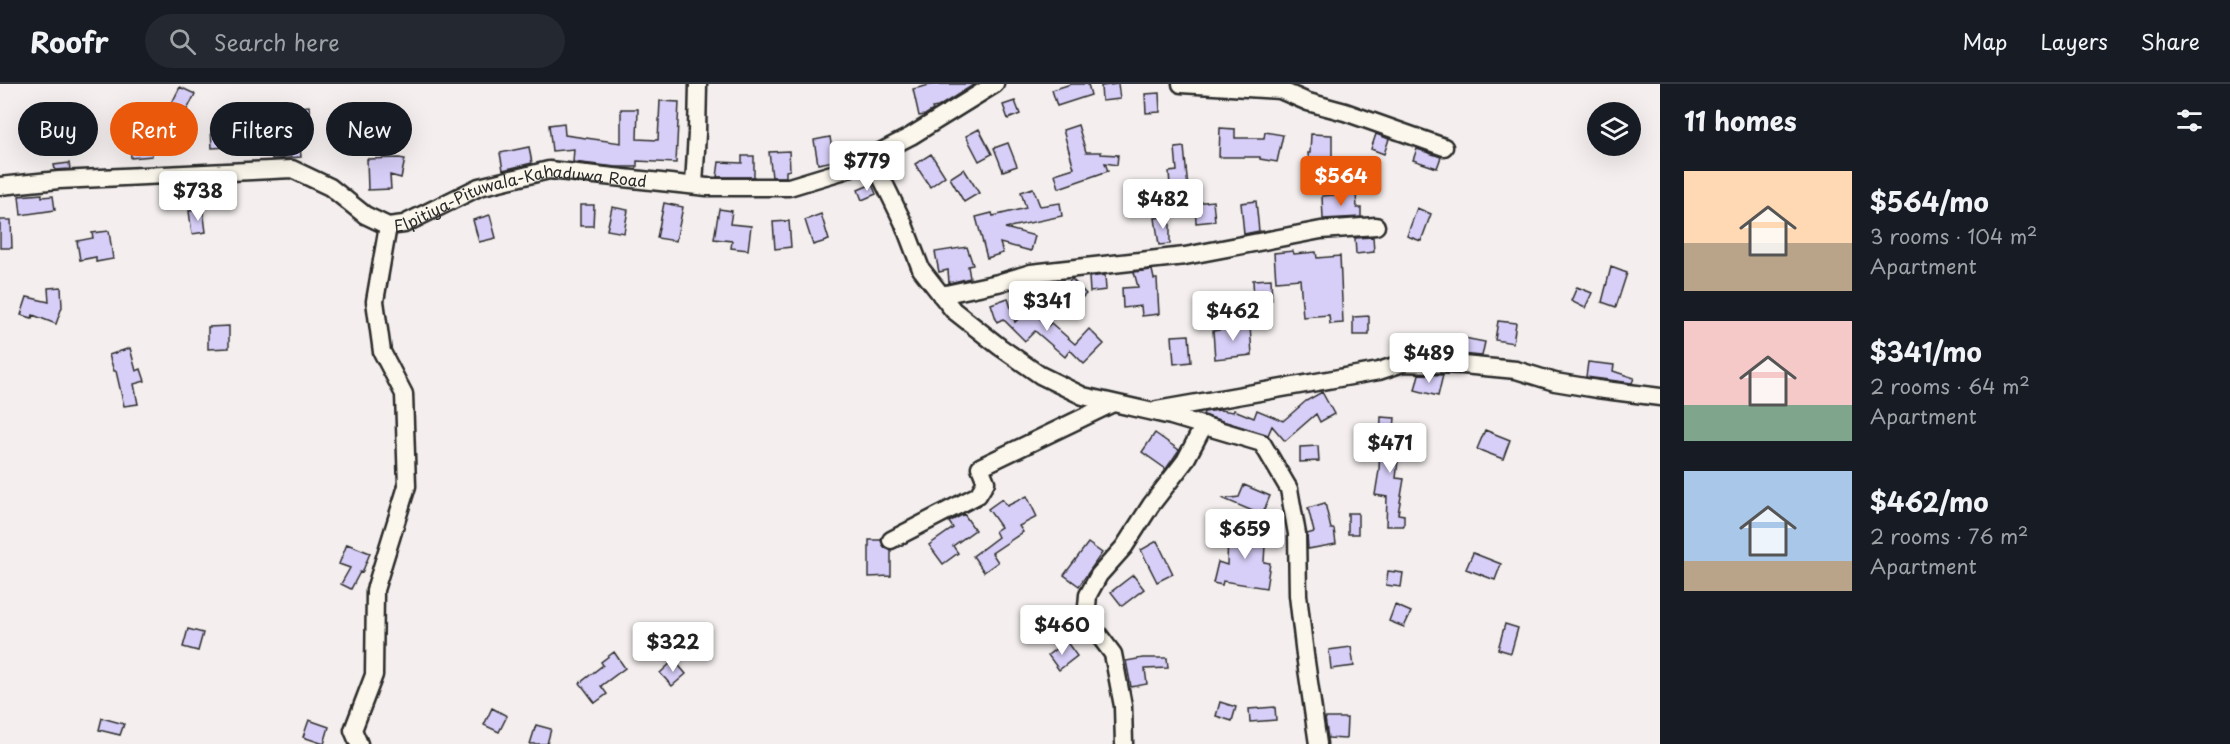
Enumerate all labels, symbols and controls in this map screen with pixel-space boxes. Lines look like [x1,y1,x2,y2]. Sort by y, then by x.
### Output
search box [145,14,565,68]
text: Roofr [30,20,109,63]
icon: search [166,25,199,58]
text: Search here [214,25,339,58]
text: Map [1963,25,2007,57]
text: Layers [2040,25,2108,57]
text: Share [2141,25,2200,57]
text: 11 homes [1684,101,1797,140]
chip: Buy [18,102,98,156]
chip: Rent [110,102,198,156]
chip: Filters [210,102,314,156]
chip: New [326,102,412,156]
map controls [1587,102,1641,156]
button: layers [1587,102,1641,156]
icon: filters [2173,104,2206,137]
pin: $779 [831,141,903,192]
text: $779 [844,145,890,175]
pin: $564 [1305,156,1377,207]
street label: Elpitiya-Pituwala-Kahaduwa Road [393,157,648,237]
text: $564 [1314,160,1368,190]
pin: $738 [162,171,234,222]
text: $738 [173,175,223,205]
pin: $482 [1127,179,1199,230]
text: $564/mo [1870,182,1989,221]
text: $482 [1137,183,1189,213]
icon: home [1732,195,1804,267]
text: 3 rooms · 104 m² [1870,221,2037,251]
text: Apartment [1870,251,1977,281]
pin: $341 [1011,281,1083,332]
text: $341 [1023,285,1071,315]
pin: $462 [1197,291,1269,342]
text: $462 [1206,295,1260,325]
text: $341/mo [1870,332,1982,371]
pin: $489 [1393,333,1465,384]
text: $489 [1404,337,1454,367]
icon: home [1732,345,1804,417]
text: 2 rooms · 64 m² [1870,371,2030,401]
text: Apartment [1870,401,1977,431]
pin: $471 [1354,423,1426,474]
text: $471 [1367,427,1413,457]
text: $462/mo [1870,482,1989,521]
icon: home [1732,495,1804,567]
pin: $659 [1209,509,1281,560]
text: $659 [1219,513,1271,543]
text: 2 rooms · 76 m² [1870,521,2028,551]
text: Apartment [1870,551,1977,581]
pin: $460 [1026,605,1098,656]
text: $460 [1034,609,1090,639]
pin: $322 [637,622,709,673]
text: $322 [647,626,699,656]

